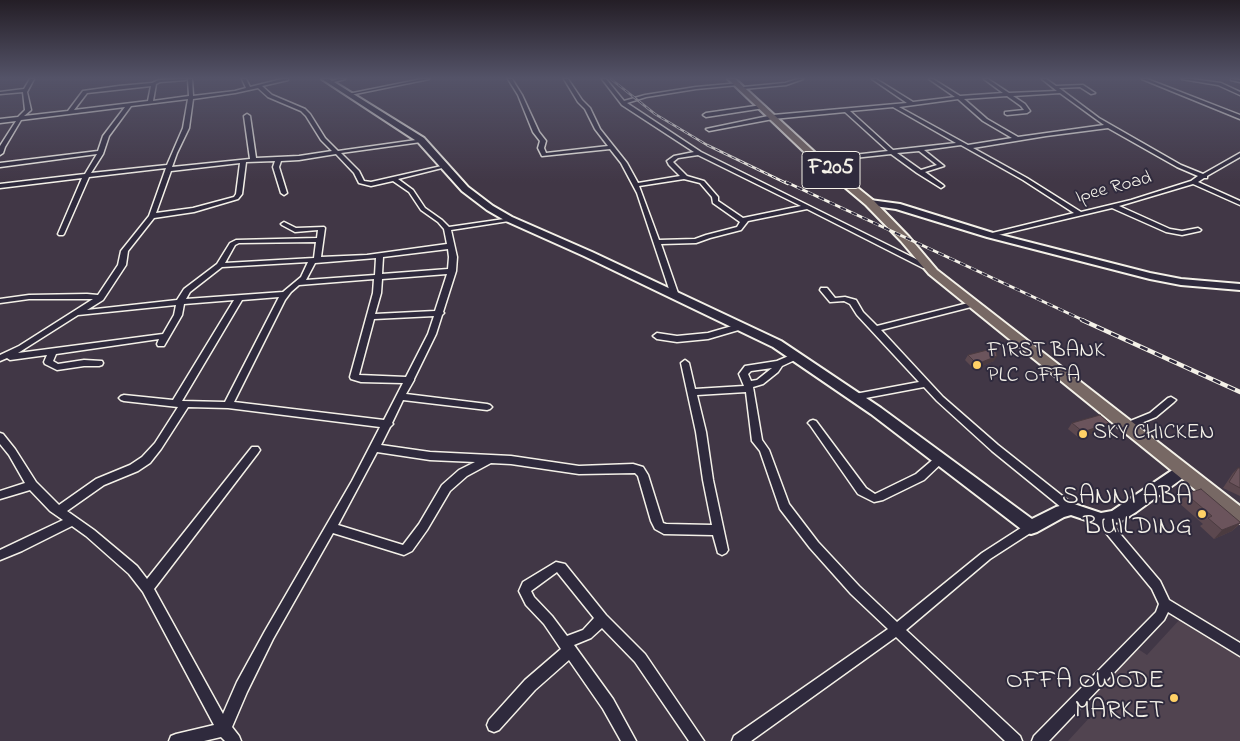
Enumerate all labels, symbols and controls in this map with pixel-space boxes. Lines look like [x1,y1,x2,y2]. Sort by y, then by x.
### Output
road number: F205 [802,152,860,188]
street label: Ipee Road [1073,168,1155,210]
place label: FIRST BANK PLC OFFA [987,339,1105,391]
marker: FIRST BANK PLC OFFA [971,359,983,371]
place label: SKY CHICKEN [1093,421,1214,447]
marker: SKY CHICKEN [1077,428,1089,440]
place label: SANNI ABA BUILDING [1062,483,1192,544]
marker: SANNI ABA BUILDING [1196,508,1208,520]
place label: OFFA OWODE MARKET [1006,667,1164,728]
marker: OFFA OWODE MARKET [1168,692,1180,704]

